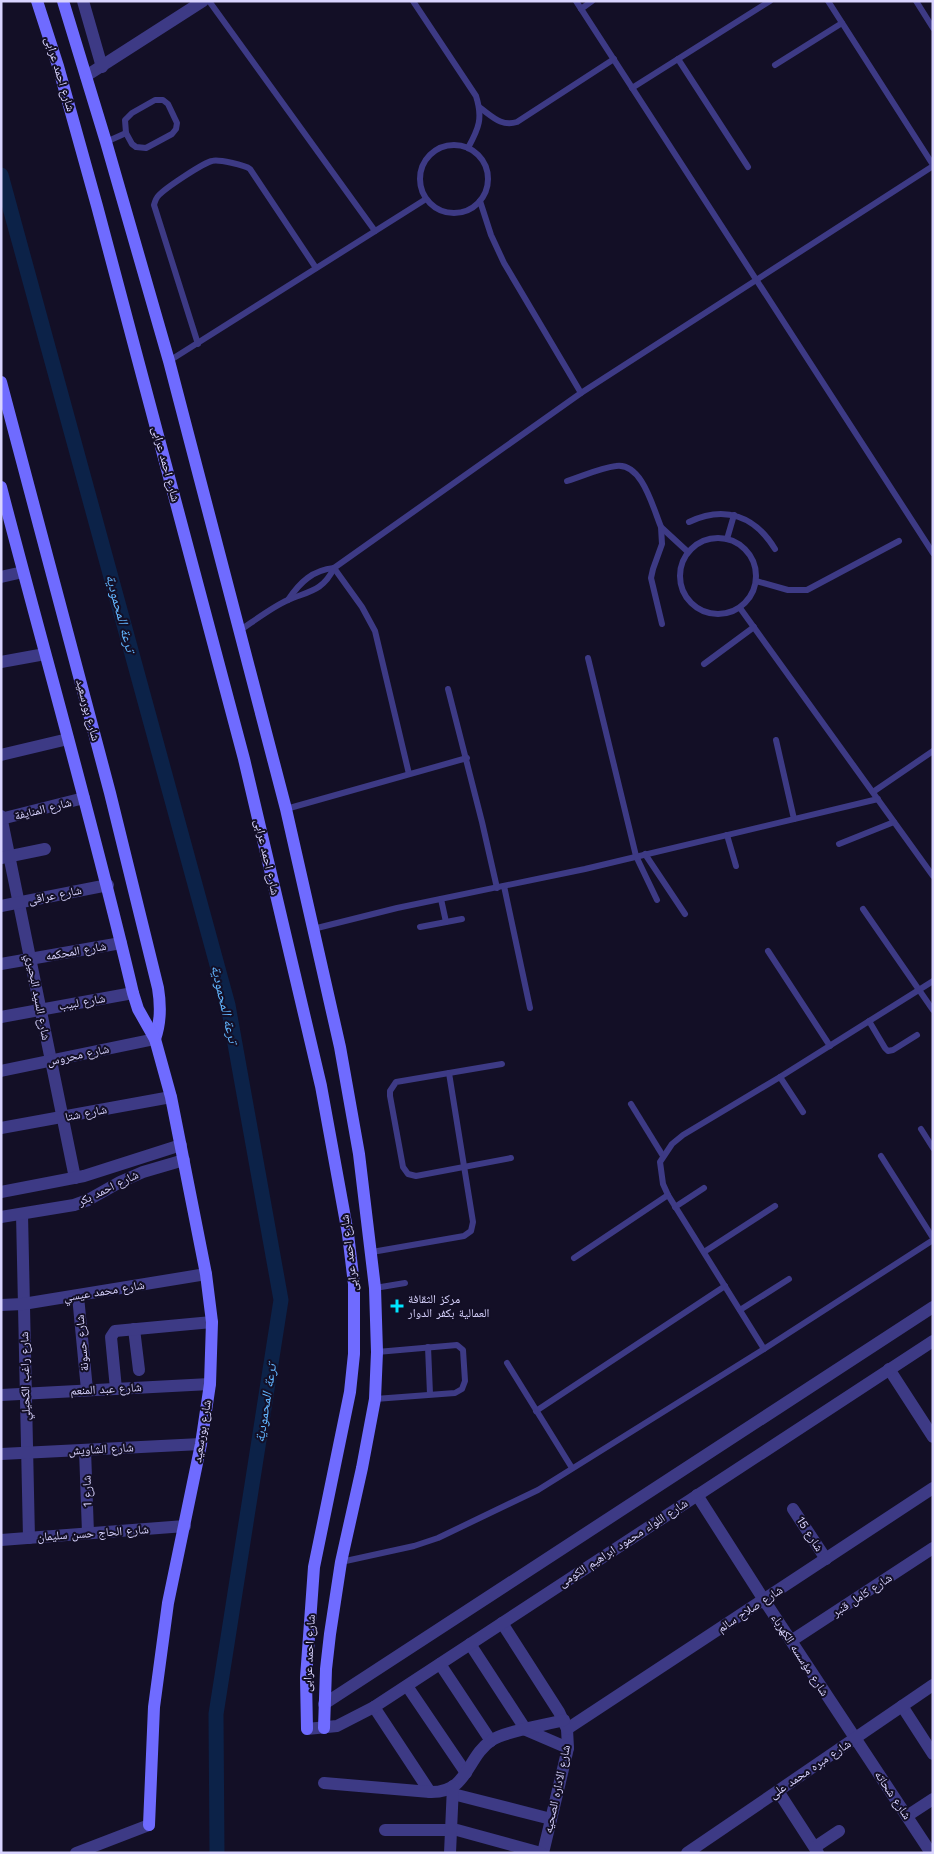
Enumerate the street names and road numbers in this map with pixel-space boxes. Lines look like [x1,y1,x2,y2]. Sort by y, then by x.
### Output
street label: شارع احمد عرابى [41,35,78,113]
street label: شارع احمد عرابى [148,425,183,504]
street label: شارع بورسعيد [72,678,103,743]
street label: شارع المنايفة [13,795,73,824]
street label: شارع احمد عرابى [250,818,283,897]
street label: شارع عراقى [27,883,83,908]
street label: شارع المحكمه [45,939,108,964]
street label: شارع السيد البحيري [20,953,53,1042]
street label: شارع لبيب [58,991,107,1014]
street label: شارع محروس [46,1042,111,1069]
street label: شارع شتا [64,1102,108,1125]
street label: شارع احمد بكر [74,1167,141,1210]
street label: شارع احمد عرابى [337,1213,362,1292]
street label: شارع محمد عيسي [63,1278,146,1307]
street label: شارع حسونة [73,1314,92,1372]
street label: شارع راغب الكحيلي [17,1331,36,1420]
street label: شارع عبد المنعم [70,1380,142,1399]
street label: شارع بورسعيد [190,1399,215,1464]
street label: شارع الشاويش [68,1440,134,1459]
street label: شارع 1 [79,1475,96,1507]
street label: شارع اللواء محمود ابراهيم الكومى [556,1496,691,1591]
street label: شارع 15 [793,1514,826,1555]
street label: شارع الحاج حسن سليمان [37,1522,149,1545]
street label: شارع كامل قنبر [829,1570,895,1621]
street label: شارع صلاح سالم [715,1583,786,1636]
street label: شارع مؤسسه الكهرباء [767,1611,832,1699]
street label: شارع احمد عرابى [300,1614,319,1692]
street label: شارع مبره محمد على [767,1737,854,1802]
street label: شارع الاداره الصحيه [541,1743,574,1835]
street label: شارع شحاته [871,1768,914,1823]

